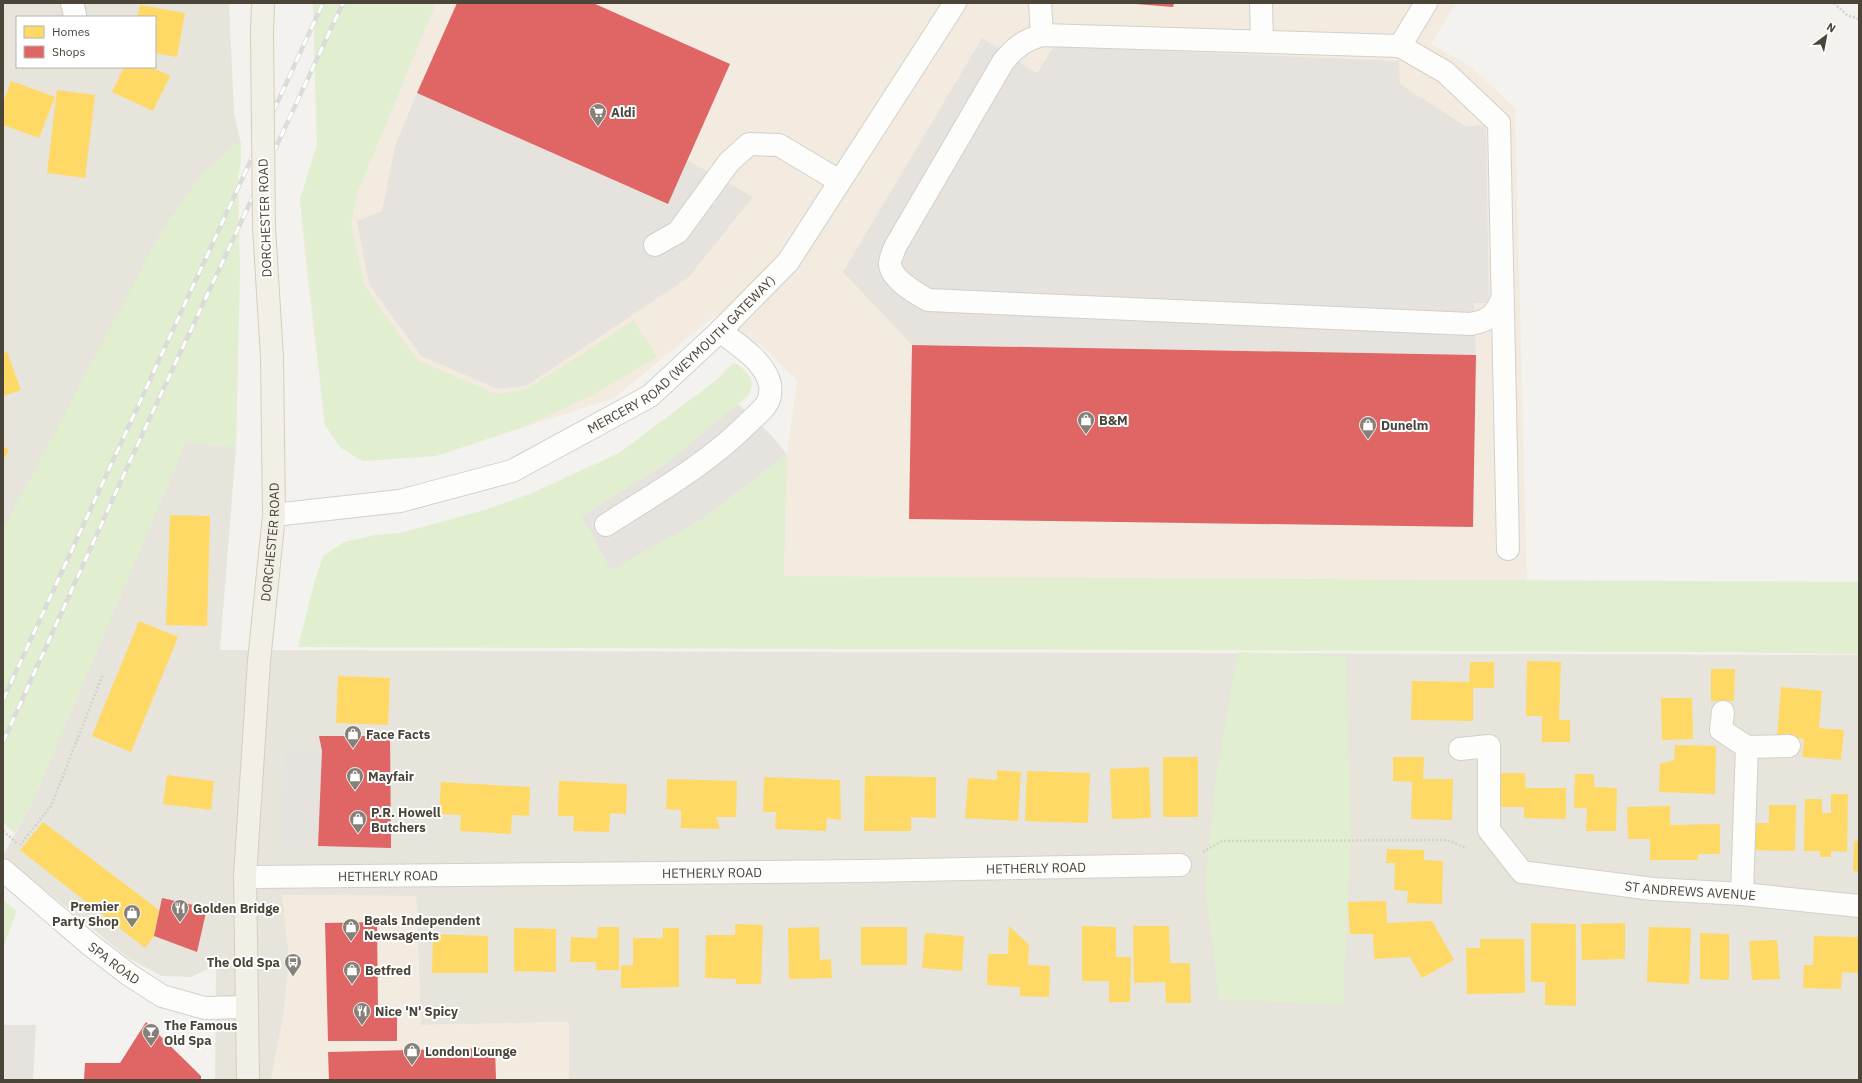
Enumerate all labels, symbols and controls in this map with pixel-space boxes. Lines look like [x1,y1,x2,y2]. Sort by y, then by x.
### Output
legend [16,16,156,68]
north arrow [1806,16,1846,56]
text: N [1824,19,1838,36]
text: Homes [52,24,90,39]
text: Shops [52,44,85,59]
supermarket icon: Aldi [588,102,608,127]
place label: Aldi [611,104,635,121]
street label: DORCHESTER ROAD [254,158,276,278]
street label: MERCERY ROAD (WEYMOUTH GATEWAY) [584,272,779,437]
shop icon: B&M [1076,410,1096,435]
place label: B&M [1099,412,1128,429]
shop icon: Dunelm [1358,415,1378,440]
place label: Dunelm [1381,417,1428,434]
street label: DORCHESTER ROAD [257,483,283,602]
shop icon: Face Facts [343,724,363,749]
place label: Face Facts [366,726,431,743]
shop icon: Mayfair [345,766,365,791]
place label: Mayfair [368,768,414,785]
place label: P.R. Howell Butchers [371,804,441,836]
shop icon: P.R. Howell Butchers [348,809,368,834]
street label: HETHERLY ROAD [986,858,1086,877]
street label: HETHERLY ROAD [662,863,762,881]
street label: HETHERLY ROAD [338,867,438,885]
street label: ST ANDREWS AVENUE [1624,877,1757,904]
place label: Premier Party Shop [52,898,119,930]
restaurant icon: Golden Bridge [170,898,190,923]
place label: Golden Bridge [193,900,280,917]
shop icon: Premier Party Shop [122,903,142,928]
place label: Beals Independent Newsagents [364,912,480,944]
shop icon: Beals Independent Newsagents [341,917,361,942]
street label: SPA ROAD [85,938,143,988]
bus stop icon: The Old Spa [283,952,303,977]
place label: The Old Spa [207,954,280,971]
shop icon: Betfred [342,960,362,985]
place label: Betfred [365,962,411,979]
restaurant icon: Nice 'N' Spicy [352,1001,372,1026]
place label: Nice 'N' Spicy [375,1003,458,1020]
place label: The Famous Old Spa [164,1017,238,1049]
bar icon: The Famous Old Spa [141,1022,161,1047]
shop icon: London Lounge [402,1041,422,1066]
place label: London Lounge [425,1043,517,1060]

